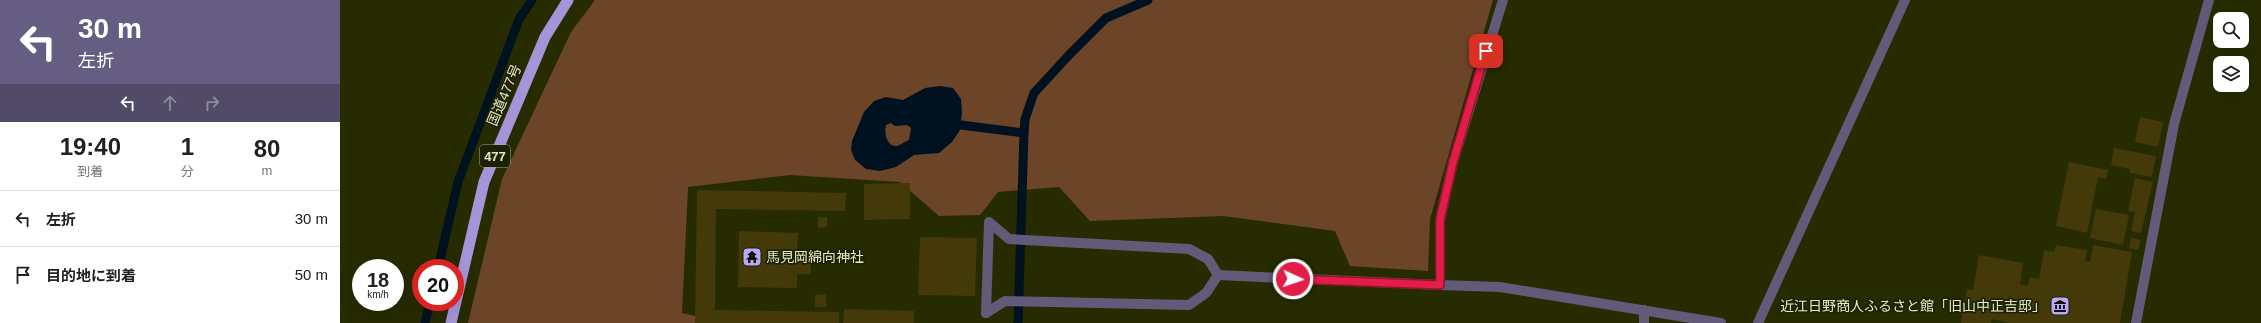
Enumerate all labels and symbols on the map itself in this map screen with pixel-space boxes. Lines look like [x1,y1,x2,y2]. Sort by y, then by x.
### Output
pin [1469,34,1503,68]
street label: 国道477号 [484,62,524,128]
road number: 477 [480,145,510,167]
temple icon: 馬見岡綿向神社 [741,246,763,268]
place label: 馬見岡綿向神社 [766,249,864,265]
position arrow [1272,258,1314,300]
speed limit sign: 20 [412,259,464,311]
museum icon: 近江日野商人ふるさと館「旧山中正吉邸」 [2049,295,2071,317]
place label: 近江日野商人ふるさと館「旧山中正吉邸」 [1780,298,2046,314]

